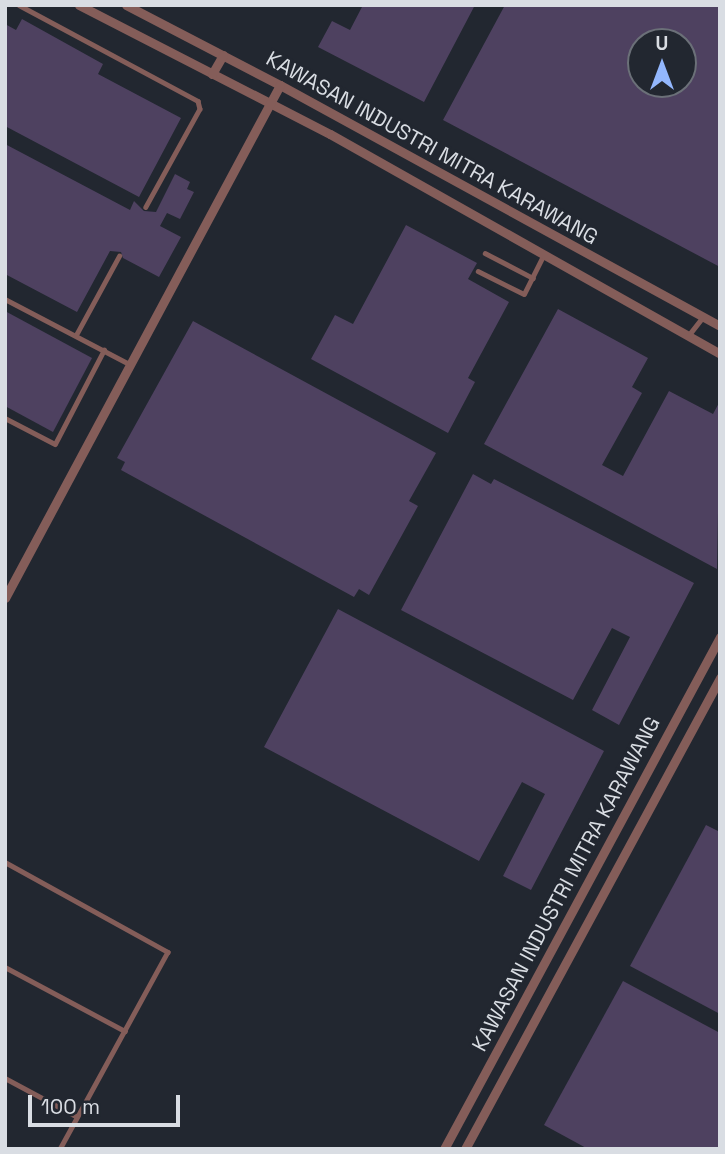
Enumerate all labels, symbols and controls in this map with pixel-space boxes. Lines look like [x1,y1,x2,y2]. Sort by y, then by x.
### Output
north arrow [627,28,697,98]
text: U [656,31,668,56]
street label: KAWASAN INDUSTRI MITRA KARAWANG [262,46,602,250]
street label: KAWASAN INDUSTRI MITRA KARAWANG [467,712,665,1056]
scale bar [32,1080,184,1124]
text: 100 m [41,1093,100,1120]

